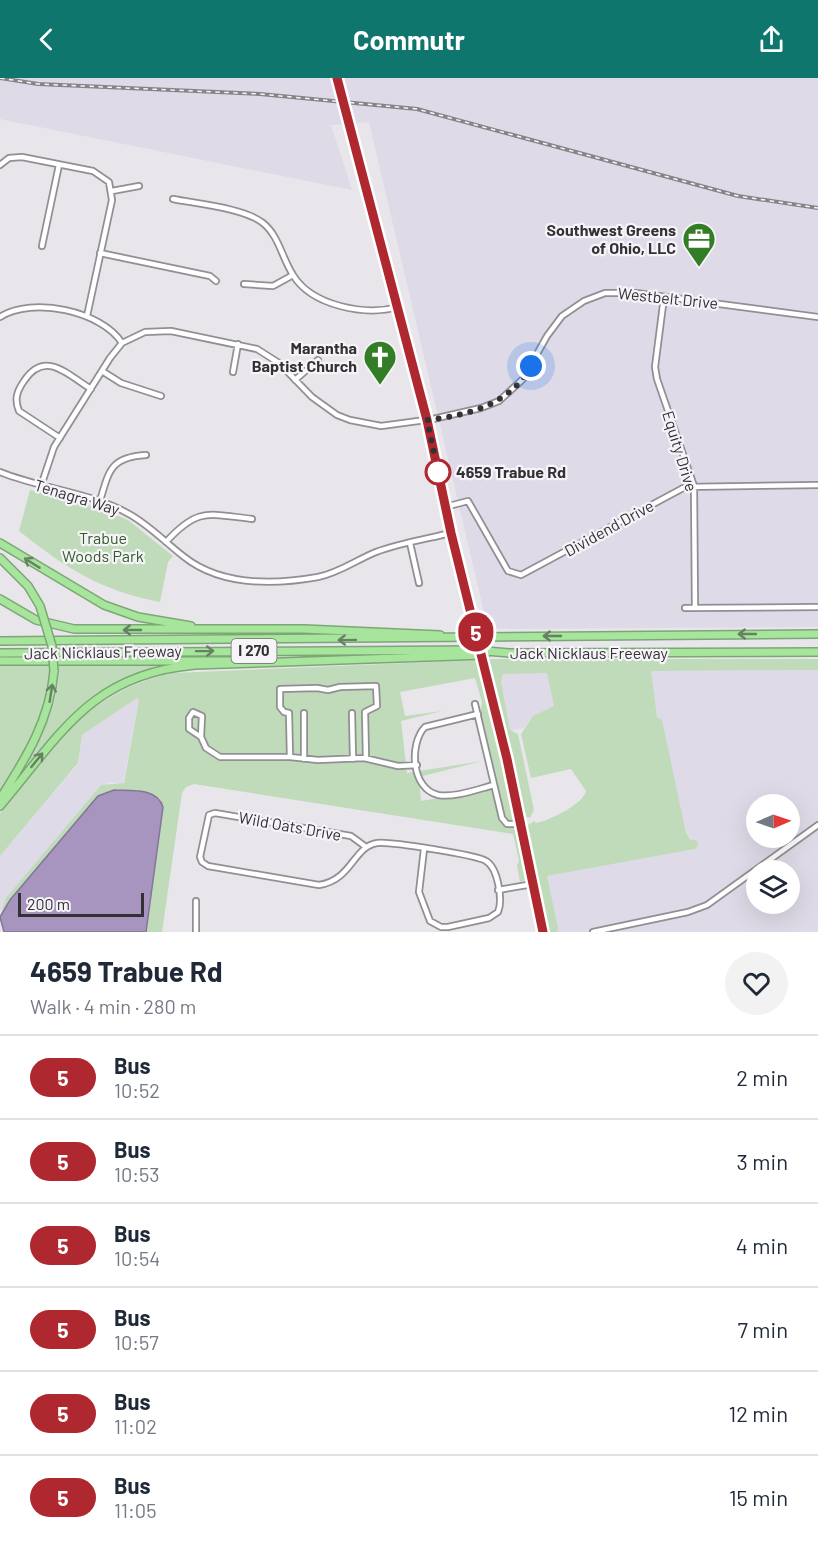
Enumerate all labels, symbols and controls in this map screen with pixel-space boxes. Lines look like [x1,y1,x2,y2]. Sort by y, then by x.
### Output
icon: back [30,23,63,56]
text: Commutr [353,23,465,55]
icon: share [755,23,788,56]
place label: Southwest Greens of Ohio, LLC [546,220,676,257]
office icon: Southwest Greens of Ohio, LLC [681,221,717,268]
street label: Westbelt Drive [617,283,719,312]
place label: Marantha Baptist Church [252,338,357,375]
church icon: Marantha Baptist Church [362,339,398,386]
your location [516,351,546,381]
street label: Equity Drive [659,408,702,493]
marker: 4659 Trabue Rd [425,459,451,485]
place label: 4659 Trabue Rd [456,462,566,481]
street label: Tenagra Way [32,475,122,519]
street label: Dividend Drive [561,495,657,560]
park label: Trabue Woods Park [62,528,144,565]
one-way arrow [24,557,41,570]
line badge: 5 [456,612,496,652]
text: 5 [470,620,482,645]
one-way arrow [122,624,142,636]
one-way arrow [738,629,758,640]
one-way arrow [543,630,563,642]
one-way arrow [338,634,358,646]
road number: I 270 [232,639,276,663]
street label: Jack Nicklaus Freeway [24,641,183,662]
street label: Jack Nicklaus Freeway [510,643,669,662]
one-way arrow [195,645,215,657]
one-way arrow [46,684,57,704]
one-way arrow [30,753,43,769]
north arrow [746,794,800,848]
map controls [746,794,800,914]
street label: Wild Oats Drive [237,807,343,844]
button: layers [746,860,800,914]
scale bar [18,890,144,917]
text: 200 m [27,894,70,913]
button: heart [725,952,788,1015]
text: 4659 Trabue Rd [30,954,223,988]
text: Walk · 4 min · 280 m [30,994,196,1018]
text: Bus [114,1052,151,1078]
text: 2 min [736,1064,788,1090]
text: 5 [57,1065,69,1090]
text: 10:52 [114,1078,160,1102]
text: Bus [114,1136,151,1162]
text: 3 min [737,1148,788,1174]
text: 5 [57,1149,69,1174]
text: 10:53 [114,1162,160,1186]
text: Bus [114,1220,151,1246]
text: 4 min [736,1232,788,1258]
text: 5 [57,1233,69,1258]
text: 10:54 [114,1246,160,1270]
text: Bus [114,1304,151,1330]
text: 7 min [738,1316,788,1342]
text: 5 [57,1317,69,1342]
text: 10:57 [114,1330,159,1354]
text: Bus [114,1388,151,1414]
text: 12 min [728,1400,788,1426]
text: 5 [57,1401,69,1426]
text: 11:02 [114,1414,157,1438]
text: Bus [114,1472,151,1498]
text: 15 min [729,1484,788,1510]
text: 5 [57,1485,69,1510]
text: 11:05 [114,1498,156,1522]

